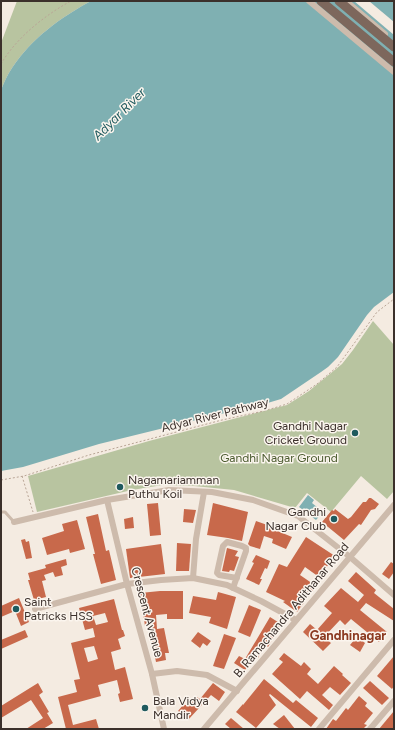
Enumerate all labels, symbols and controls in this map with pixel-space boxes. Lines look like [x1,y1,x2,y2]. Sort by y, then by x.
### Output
water label: Adyar River [89,84,149,144]
street label: Adyar River Pathway [160,395,271,435]
place label: Gandhi Nagar Cricket Ground [265,419,347,447]
marker: Gandhi Nagar Cricket Ground [350,428,360,438]
park label: Gandhi Nagar Ground [220,451,338,465]
place label: Nagamariamman Puthu Koil [128,473,219,501]
marker: Nagamariamman Puthu Koil [115,482,125,492]
place label: Gandhi Nagar Club [265,505,326,533]
marker: Gandhi Nagar Club [329,514,339,524]
street label: B. Ramachandra Adithanar Road [230,540,352,680]
street label: Crescent Avenue [128,565,166,659]
place label: Saint Patricks HSS [24,595,93,623]
marker: Saint Patricks HSS [11,604,21,614]
district label: Gandhinagar [310,628,386,643]
place label: Bala Vidya Mandir [153,694,209,722]
marker: Bala Vidya Mandir [140,703,150,713]

